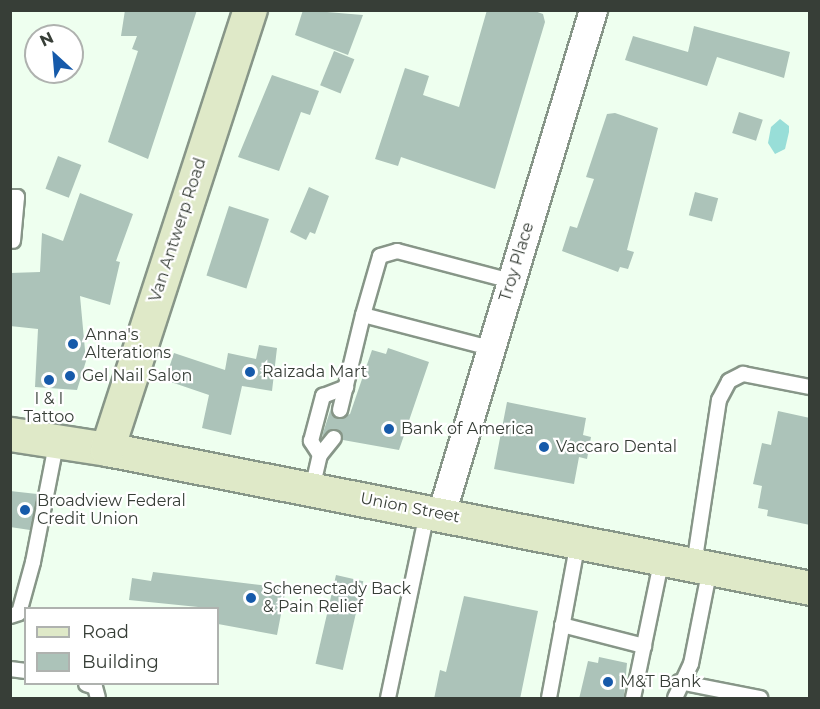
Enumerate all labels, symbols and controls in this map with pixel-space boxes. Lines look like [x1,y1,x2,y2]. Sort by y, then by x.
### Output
north arrow [24,24,84,84]
text: N [37,28,57,51]
street label: Van Antwerp Road [146,156,210,304]
street label: Troy Place [496,220,538,304]
place label: Anna's Alterations [85,325,171,363]
marker: Anna's Alterations [66,337,80,351]
place label: Raizada Mart [262,362,367,382]
marker: Raizada Mart [243,365,257,379]
place label: Gel Nail Salon [82,366,192,386]
marker: Gel Nail Salon [63,369,77,383]
marker: I & I Tattoo [42,373,56,387]
place label: I & I Tattoo [24,389,74,427]
place label: Bank of America [401,419,534,439]
marker: Bank of America [382,422,396,436]
place label: Vaccaro Dental [556,437,677,457]
marker: Vaccaro Dental [537,440,551,454]
street label: Union Street [358,489,462,527]
place label: Broadview Federal Credit Union [37,491,186,529]
marker: Broadview Federal Credit Union [18,503,32,517]
place label: Schenectady Back & Pain Relief [263,579,411,617]
marker: Schenectady Back & Pain Relief [244,591,258,605]
legend [24,607,219,685]
text: Road [82,621,129,643]
text: Building [82,651,159,673]
place label: M&T Bank [620,672,701,692]
marker: M&T Bank [601,675,615,689]

